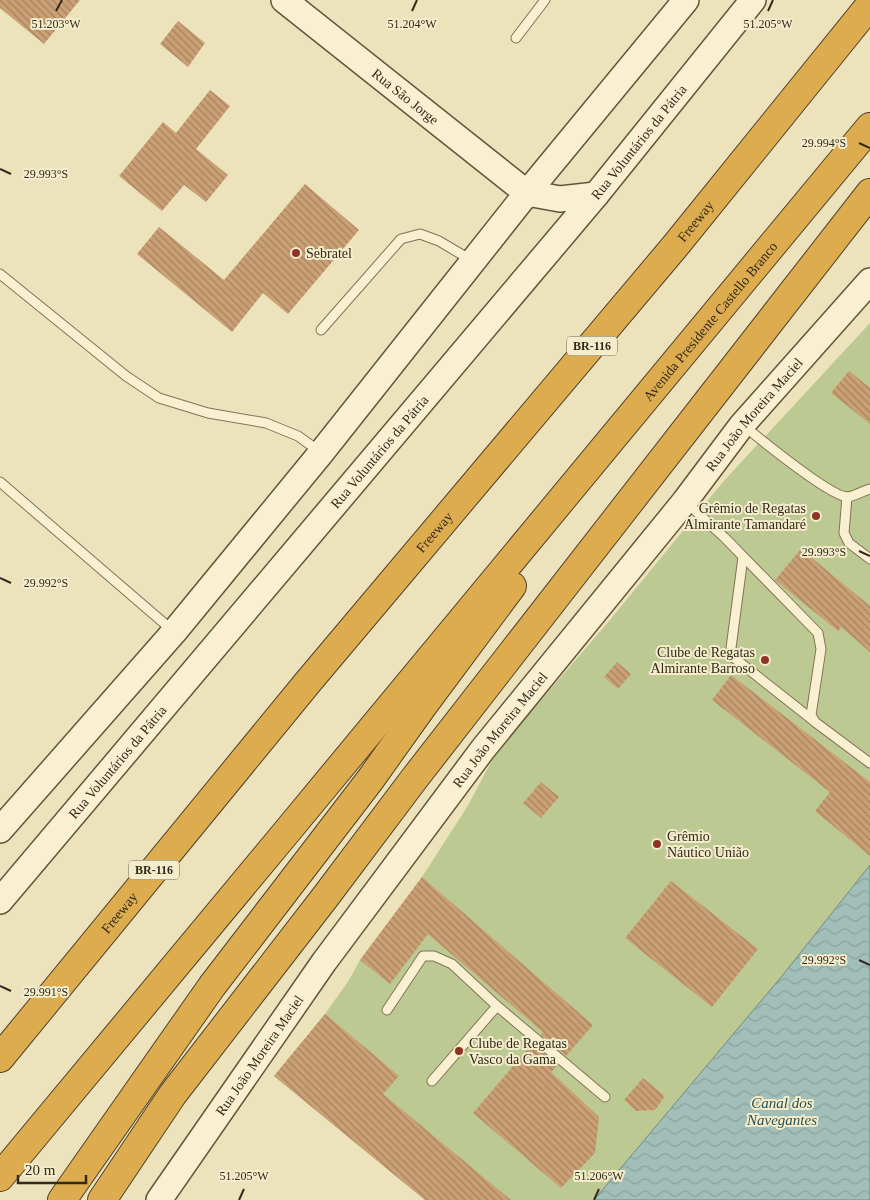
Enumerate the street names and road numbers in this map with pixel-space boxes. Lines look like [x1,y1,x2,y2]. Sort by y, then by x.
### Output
street label: Rua São Jorge [369,65,442,127]
street label: Rua Voluntários da Pátria [588,81,690,202]
street label: Freeway [674,198,716,245]
street label: Avenida Presidente Castello Branco [640,239,780,404]
road number: BR-116 [567,336,617,356]
street label: Rua João Moreira Maciel [703,355,806,474]
street label: Rua Voluntários da Pátria [327,392,432,511]
street label: Freeway [413,509,455,555]
street label: Rua João Moreira Maciel [450,669,550,790]
street label: Rua Voluntários da Pátria [66,702,170,821]
road number: BR-116 [129,860,179,880]
street label: Freeway [98,889,140,936]
street label: Rua João Moreira Maciel [212,992,306,1118]

